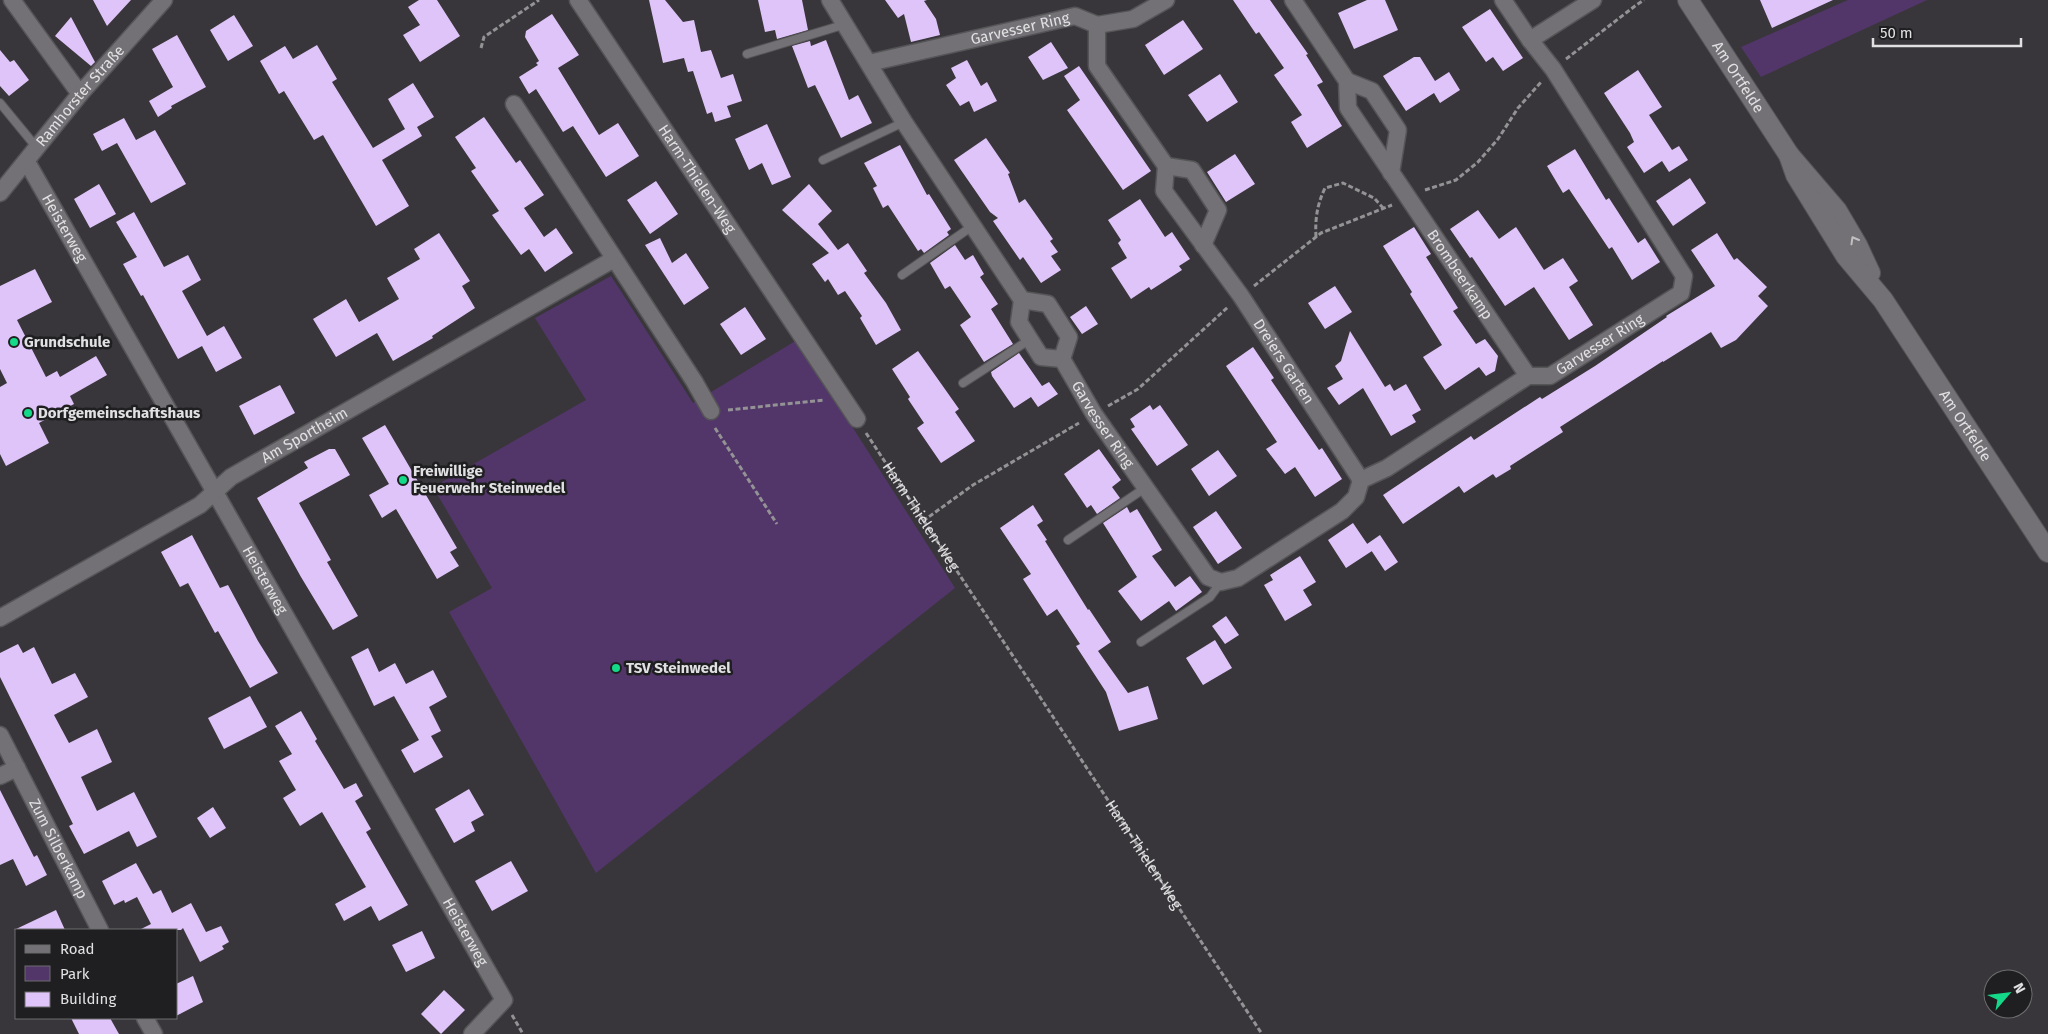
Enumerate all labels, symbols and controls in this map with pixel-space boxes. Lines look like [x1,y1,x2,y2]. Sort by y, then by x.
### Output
street label: Garvesser Ring [969,9,1071,48]
scale bar [1873,15,2020,47]
text: 50 m [1880,24,1913,42]
street label: Am Ortfelde [1708,38,1768,116]
street label: Ramhorster Straße [32,41,128,150]
street label: Harm-Thielen-Weg [654,121,740,237]
street label: Heisterweg [38,191,91,266]
street label: Brombeerkamp [1423,226,1496,323]
one-way arrow [1850,237,1860,246]
street label: Garvesser Ring [1552,310,1647,379]
street label: Dreiers Garten [1249,316,1318,407]
place label: Grundschule [24,333,110,351]
marker: Grundschule [8,336,20,348]
street label: Garvesser Ring [1068,378,1138,472]
street label: Am Ortfelde [1935,387,1995,465]
street label: Am Sportheim [258,403,351,467]
place label: Dorfgemeinschaftshaus [38,404,200,422]
marker: Dorfgemeinschaftshaus [22,407,34,419]
street label: Harm-Thielen-Weg [879,459,964,575]
place label: Freiwillige Feuerwehr Steinwedel [413,462,566,497]
marker: Freiwillige Feuerwehr Steinwedel [397,474,409,486]
street label: Heisterweg [238,543,292,617]
place label: TSV Steinwedel [626,659,731,677]
marker: TSV Steinwedel [610,662,622,674]
street label: Zum Silberkamp [25,796,92,902]
street label: Harm-Thielen-Weg [1101,797,1186,913]
street label: Heisterweg [439,895,492,969]
legend [15,929,178,1019]
text: Road [60,940,95,958]
text: Park [60,965,90,983]
north arrow [1983,969,2033,1019]
text: N [2009,980,2029,996]
text: Building [60,990,116,1008]

